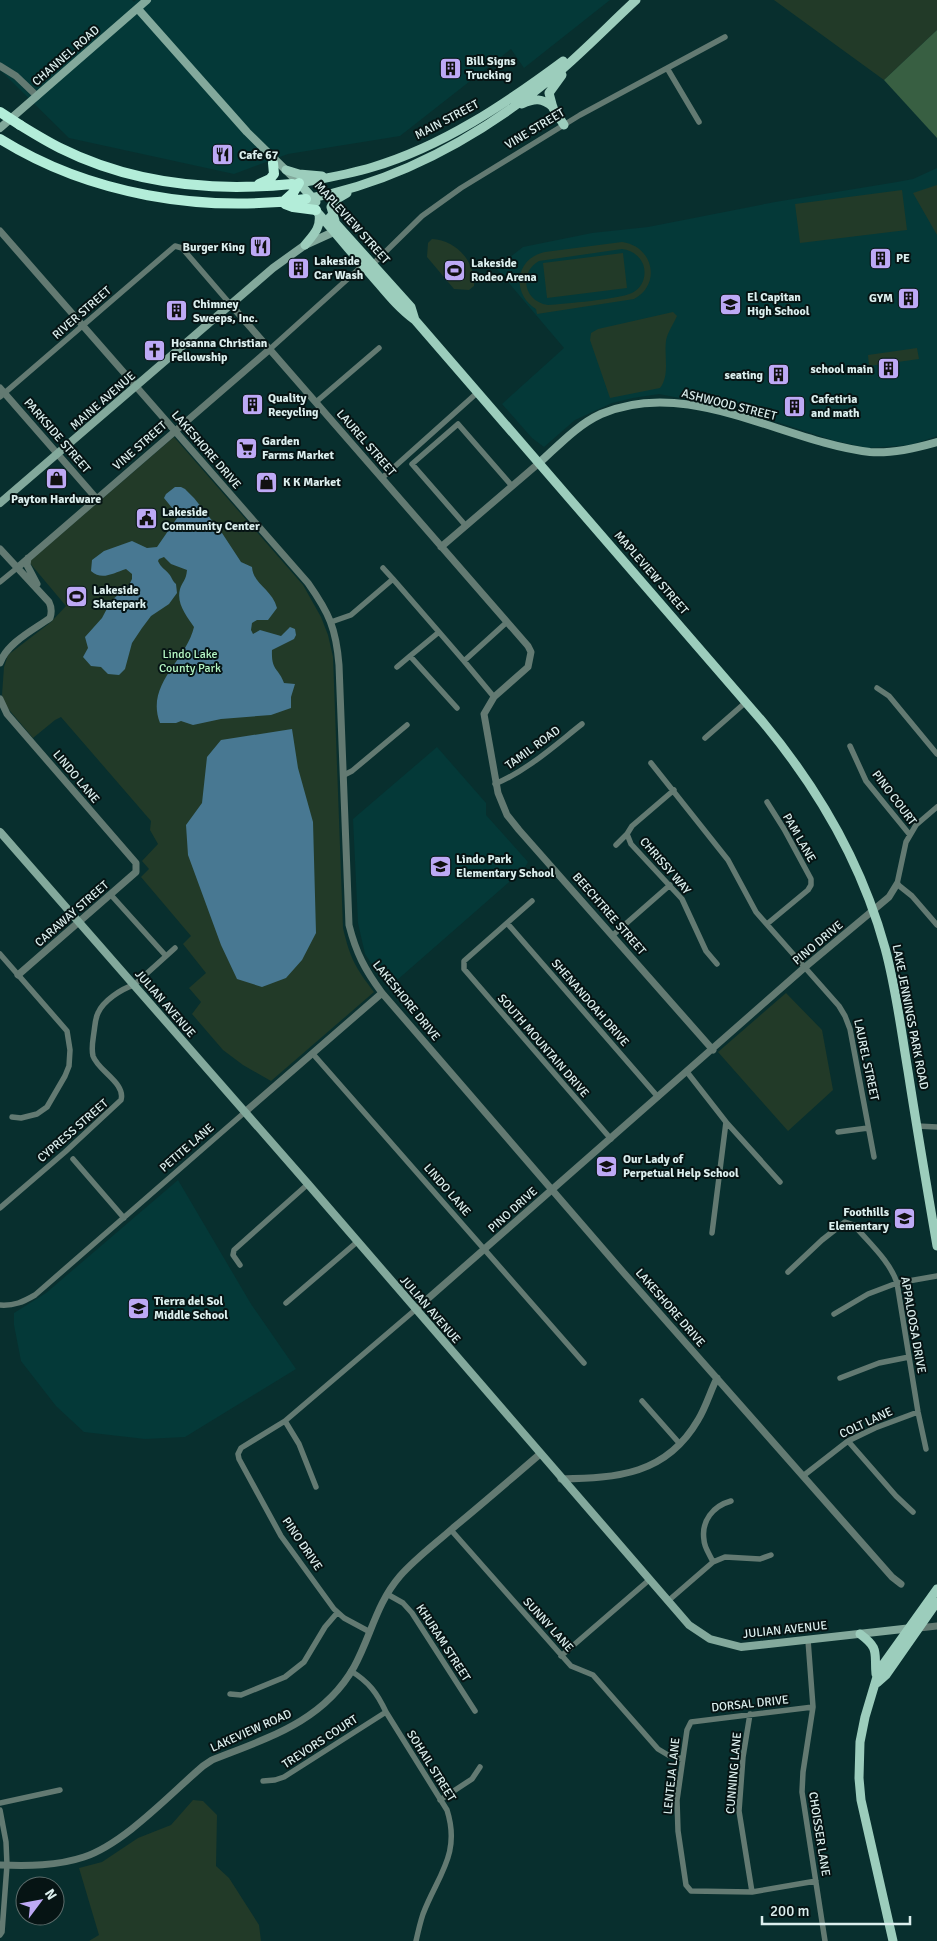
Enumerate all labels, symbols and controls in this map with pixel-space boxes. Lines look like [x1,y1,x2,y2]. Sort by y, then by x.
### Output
street label: CHANNEL ROAD [29,22,103,89]
place label: Bill Signs Trucking [466,54,516,83]
building icon: Bill Signs Trucking [438,56,462,80]
street label: MAIN STREET [412,97,482,143]
street label: VINE STREET [502,105,568,153]
restaurant icon: Cafe 67 [211,143,235,167]
place label: Cafe 67 [239,148,279,163]
street label: MAPLEVIEW STREET [311,179,393,267]
restaurant icon: Burger King [249,235,273,259]
place label: Burger King [183,240,246,255]
building icon: PE [868,246,892,270]
place label: PE [896,251,910,266]
place label: Lakeside Car Wash [314,254,364,283]
building icon: Lakeside Car Wash [286,256,310,280]
place label: Lakeside Rodeo Arena [471,256,537,285]
sports icon: Lakeside Rodeo Arena [443,258,467,282]
street label: RIVER STREET [49,283,115,343]
building icon: GYM [897,286,921,310]
place label: El Capitan High School [747,290,810,319]
place label: GYM [869,291,893,306]
school or university icon: El Capitan High School [719,292,743,316]
place label: Chimney Sweeps, Inc. [193,297,258,326]
building icon: Chimney Sweeps, Inc. [165,299,189,323]
place label: Hosanna Christian Fellowship [171,336,268,365]
church icon: Hosanna Christian Fellowship [143,338,167,362]
building icon: school main [877,357,901,381]
place label: school main [810,362,873,377]
building icon: seating [767,363,791,387]
street label: MAINE AVENUE [67,368,139,433]
place label: seating [725,368,764,383]
street label: ASHWOOD STREET [680,386,778,424]
place label: Quality Recycling [268,391,319,420]
place label: Cafetiria and math [811,392,860,421]
building icon: Quality Recycling [240,393,264,417]
building icon: Cafetiria and math [783,394,807,418]
street label: PARKSIDE STREET [20,396,94,477]
street label: LAUREL STREET [333,407,399,479]
street label: LAKESHORE DRIVE [168,408,244,492]
street label: VINE STREET [110,418,170,474]
place label: Garden Farms Market [262,434,334,463]
supermarket icon: Garden Farms Market [234,436,258,460]
shop icon: Payton Hardware [44,466,68,490]
shop icon: K K Market [255,470,279,494]
place label: K K Market [283,475,341,490]
place label: Payton Hardware [11,492,101,507]
place label: Lakeside Community Center [162,505,260,534]
public building icon: Lakeside Community Center [134,507,158,531]
street label: MAPLEVIEW STREET [611,528,691,618]
place label: Lakeside Skatepark [93,583,147,612]
sports icon: Lakeside Skatepark [65,585,89,609]
park label: Lindo Lake County Park [159,647,221,676]
street label: TAMIL ROAD [503,723,564,773]
street label: LINDO LANE [50,747,103,807]
street label: PINO COURT [868,768,920,829]
street label: PAM LANE [779,811,819,865]
street label: CHRISSY WAY [636,834,694,898]
place label: Lindo Park Elementary School [456,852,555,881]
school or university icon: Lindo Park Elementary School [428,854,452,878]
street label: BEECHTREE STREET [569,870,649,958]
street label: CARAWAY STREET [32,878,112,950]
street label: PINO DRIVE [790,917,846,968]
street label: LAKE JENNINGS PARK ROAD [889,943,931,1091]
street label: SHENANDOAH DRIVE [548,956,632,1050]
street label: LAKESHORE DRIVE [369,958,443,1044]
street label: JULIAN AVENUE [132,967,199,1041]
street label: SOUTH MOUNTAIN DRIVE [494,991,592,1101]
street label: LAUREL STREET [850,1018,882,1102]
street label: CYPRESS STREET [34,1096,112,1166]
street label: PETITE LANE [157,1120,217,1176]
place label: Our Lady of Perpetual Help School [623,1152,739,1181]
school or university icon: Our Lady of Perpetual Help School [595,1154,619,1178]
street label: LINDO LANE [420,1161,474,1219]
street label: PINO DRIVE [485,1184,541,1236]
place label: Foothills Elementary [829,1205,890,1234]
school or university icon: Foothills Elementary [893,1207,917,1231]
street label: LAKESHORE DRIVE [632,1266,708,1350]
street label: JULIAN AVENUE [397,1273,464,1347]
street label: APPALOOSA DRIVE [897,1275,929,1375]
place label: Tierra del Sol Middle School [154,1294,228,1323]
school or university icon: Tierra del Sol Middle School [126,1296,150,1320]
street label: COLT LANE [837,1404,895,1442]
street label: PINO DRIVE [279,1514,325,1574]
street label: SUNNY LANE [520,1595,576,1655]
street label: KHURAM STREET [412,1602,474,1685]
street label: JULIAN AVENUE [742,1618,828,1642]
street label: DORSAL DRIVE [710,1692,790,1716]
street label: LAKEVIEW ROAD [208,1706,294,1756]
street label: TREVORS COURT [279,1712,361,1772]
street label: SOHAIL STREET [403,1728,459,1804]
street label: CUNNING LANE [723,1731,745,1815]
street label: LENTEJA LANE [660,1737,684,1815]
street label: CHOISSER LANE [805,1791,833,1877]
north arrow [15,1876,65,1926]
text: N [41,1886,60,1903]
scale bar [762,1894,910,1926]
text: 200 m [770,1902,810,1920]

